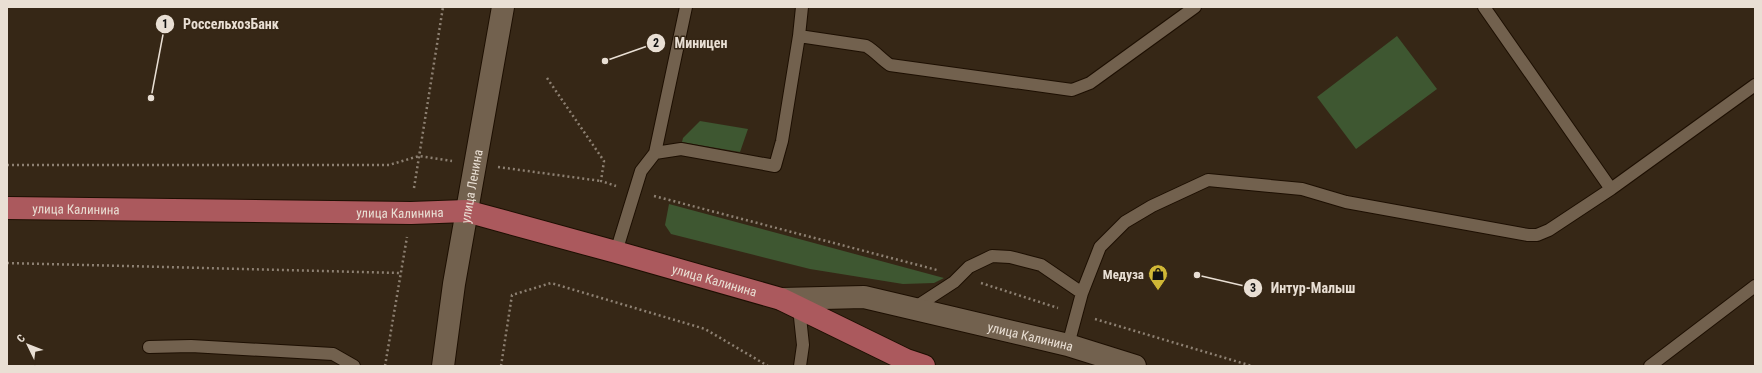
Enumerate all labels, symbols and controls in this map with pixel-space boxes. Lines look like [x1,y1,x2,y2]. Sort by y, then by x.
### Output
callout: РоссельхозБанк [155,11,287,37]
text: РоссельхозБанк [183,16,279,32]
text: 1 [162,17,168,31]
callout: Миницен [646,30,735,56]
text: Миницен [675,35,727,51]
text: 2 [653,36,659,50]
street label: улица Ленина [458,148,486,224]
street label: улица Калинина [32,201,120,217]
street label: улица Калинина [356,205,444,221]
street label: улица Калинина [670,261,758,300]
shop icon: Медуза [1147,263,1169,291]
place label: Медуза [1103,267,1144,282]
callout: Интур-Малыш [1243,275,1364,301]
text: Интур-Малыш [1271,280,1355,296]
text: 3 [1250,281,1256,295]
street label: улица Калинина [986,319,1075,354]
north arrow [8,325,48,365]
text: С [14,332,28,345]

